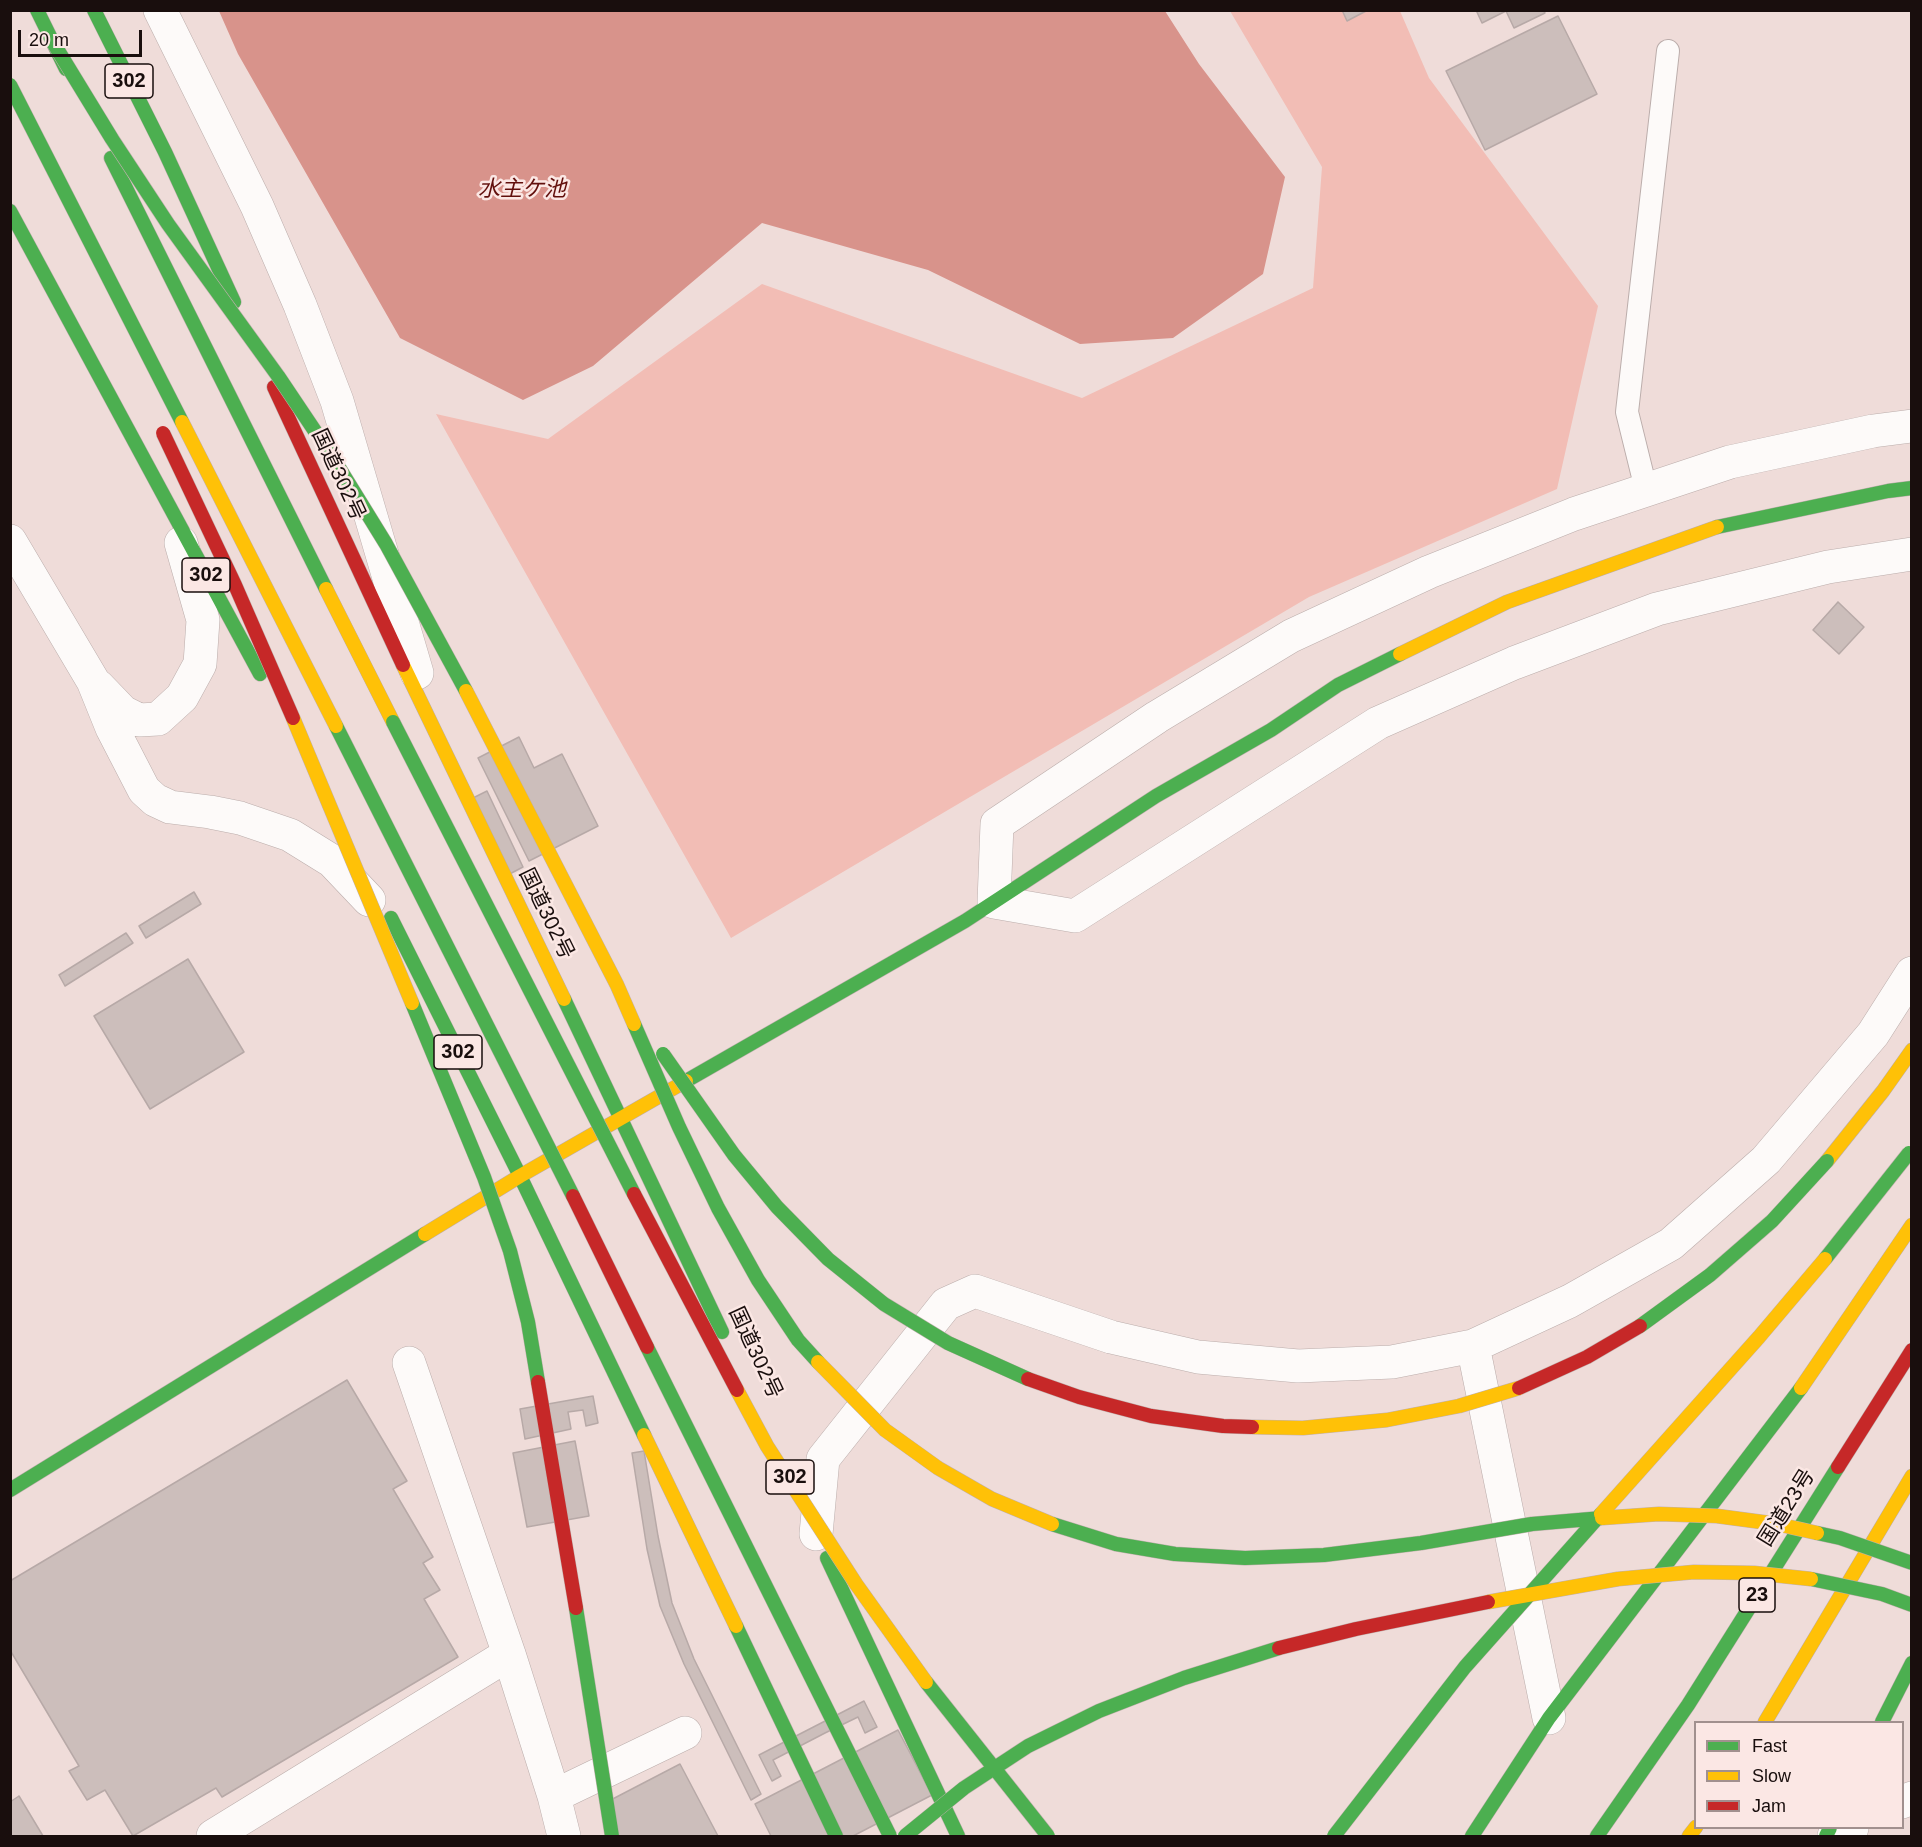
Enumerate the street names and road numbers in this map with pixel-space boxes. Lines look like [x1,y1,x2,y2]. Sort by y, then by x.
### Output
road number: 302 [105,64,153,98]
street label: 国道302号 [306,425,370,525]
road number: 302 [182,558,230,592]
street label: 国道302号 [513,864,579,964]
road number: 302 [434,1035,482,1069]
street label: 国道302号 [723,1303,787,1403]
road number: 302 [766,1460,814,1494]
street label: 国道23号 [1753,1465,1821,1551]
road number: 23 [1739,1578,1775,1612]

